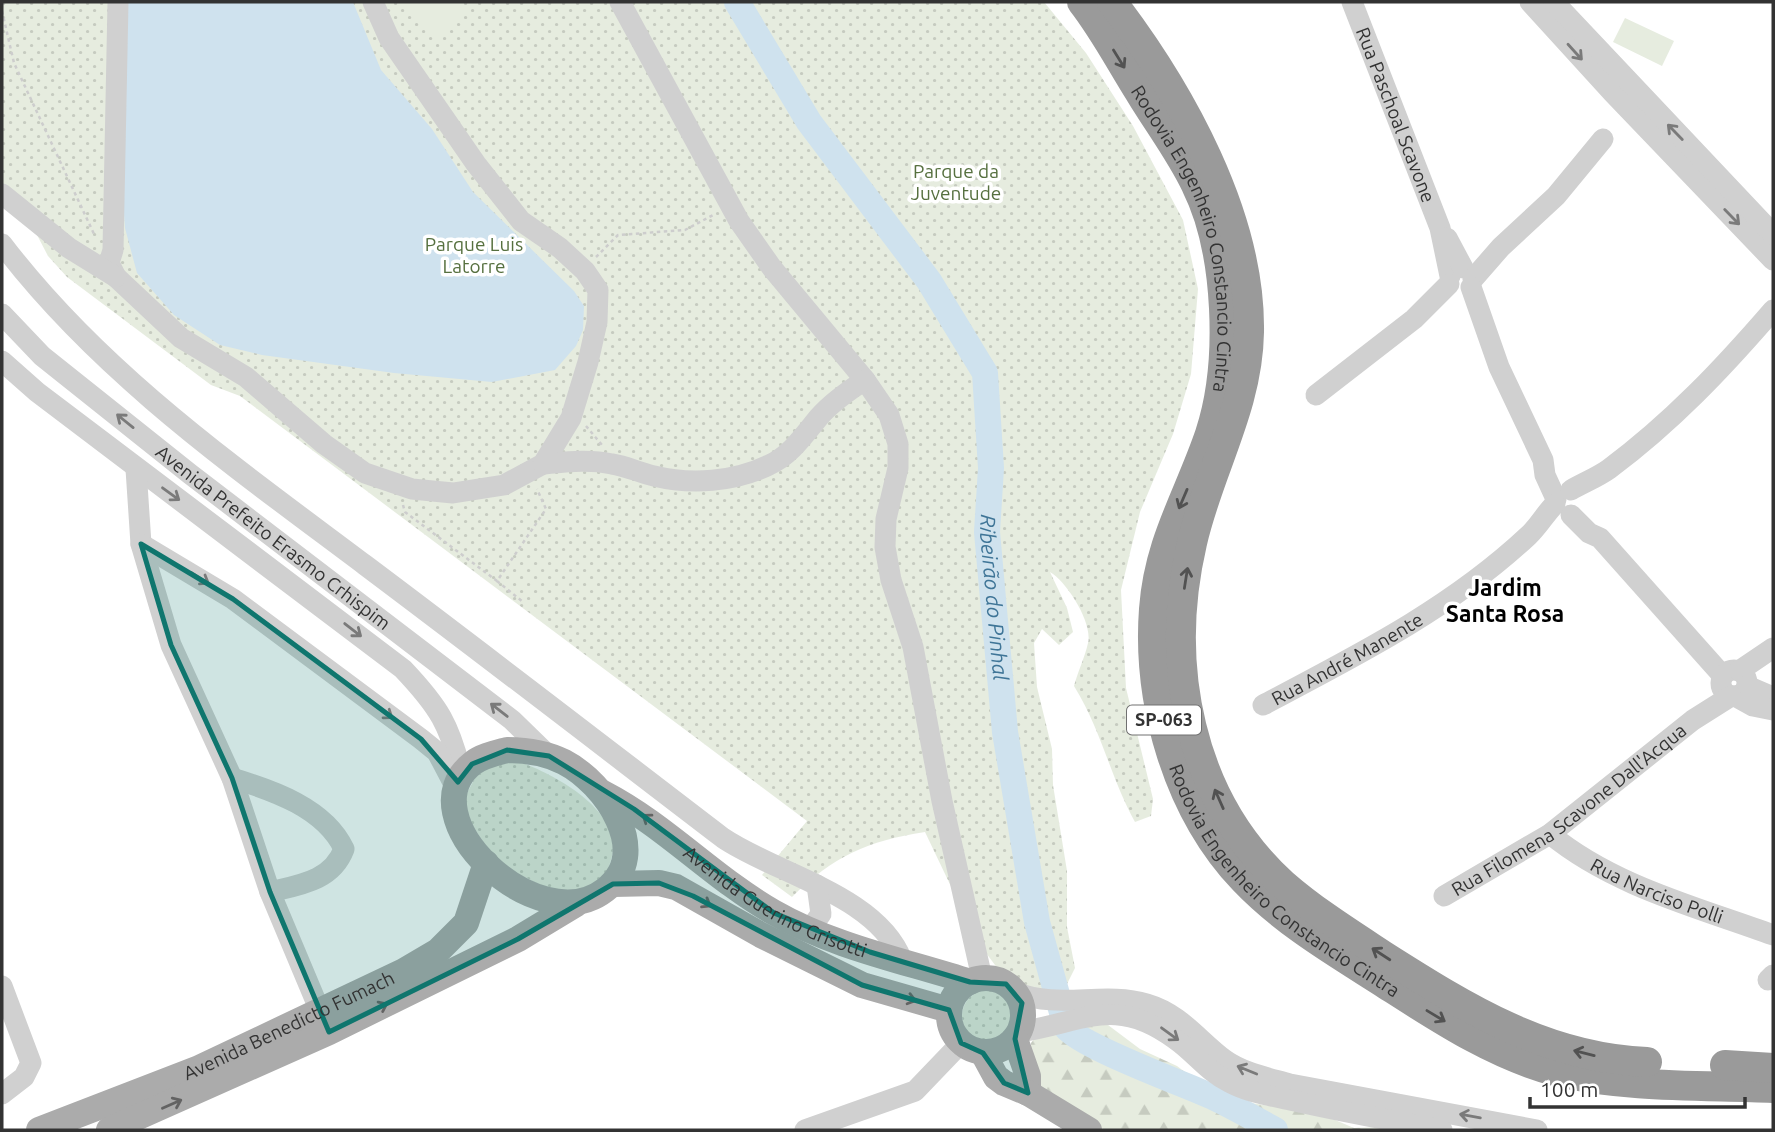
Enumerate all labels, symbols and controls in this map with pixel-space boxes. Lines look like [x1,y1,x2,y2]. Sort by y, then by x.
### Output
street label: Rua Paschoal Scavone [1352,24,1440,206]
one-way arrow [1567,43,1584,60]
one-way arrow [1112,49,1126,69]
street label: Rodovia Engenheiro Constancio Cintra [1127,81,1236,394]
one-way arrow [1666,124,1683,141]
park label: Parque da Juventude [911,160,1001,204]
one-way arrow [1724,208,1741,225]
park label: Parque Luis Latorre [425,233,523,277]
one-way arrow [116,414,134,429]
street label: Avenida Prefeito Erasmo Crhispim [152,440,395,634]
one-way arrow [161,487,180,501]
one-way arrow [1176,487,1189,509]
water label: Ribeirão do Pinhal [976,514,1013,682]
one-way arrow [1180,567,1193,590]
one-way arrow [189,571,209,585]
district label: Jardim Santa Rosa [1446,575,1564,626]
street label: Rua André Manente [1268,608,1427,710]
one-way arrow [343,623,361,638]
one-way arrow [490,703,508,718]
one-way arrow [374,704,393,719]
road number: SP-063 [1127,706,1201,734]
street label: Rua Filomena Scavone Dall'Acqua [1447,719,1691,900]
street label: Rodovia Engenheiro Constancio Cintra [1165,761,1404,1001]
one-way arrow [1211,788,1224,809]
one-way arrow [642,814,661,828]
street label: Avenida Guerino Grisotti [679,841,870,962]
street label: Rua Narciso Polli [1587,853,1726,928]
one-way arrow [691,894,711,908]
one-way arrow [1371,946,1391,960]
street label: Avenida Benedicto Fumach [180,966,398,1084]
one-way arrow [895,992,917,1005]
one-way arrow [367,1000,388,1014]
one-way arrow [1426,1010,1446,1024]
one-way arrow [1160,1027,1179,1042]
one-way arrow [1573,1046,1595,1059]
one-way arrow [1237,1063,1259,1076]
scale bar [1530,1066,1745,1110]
text: 100 m [1540,1077,1598,1101]
one-way arrow [160,1097,182,1110]
one-way arrow [1459,1109,1482,1122]

